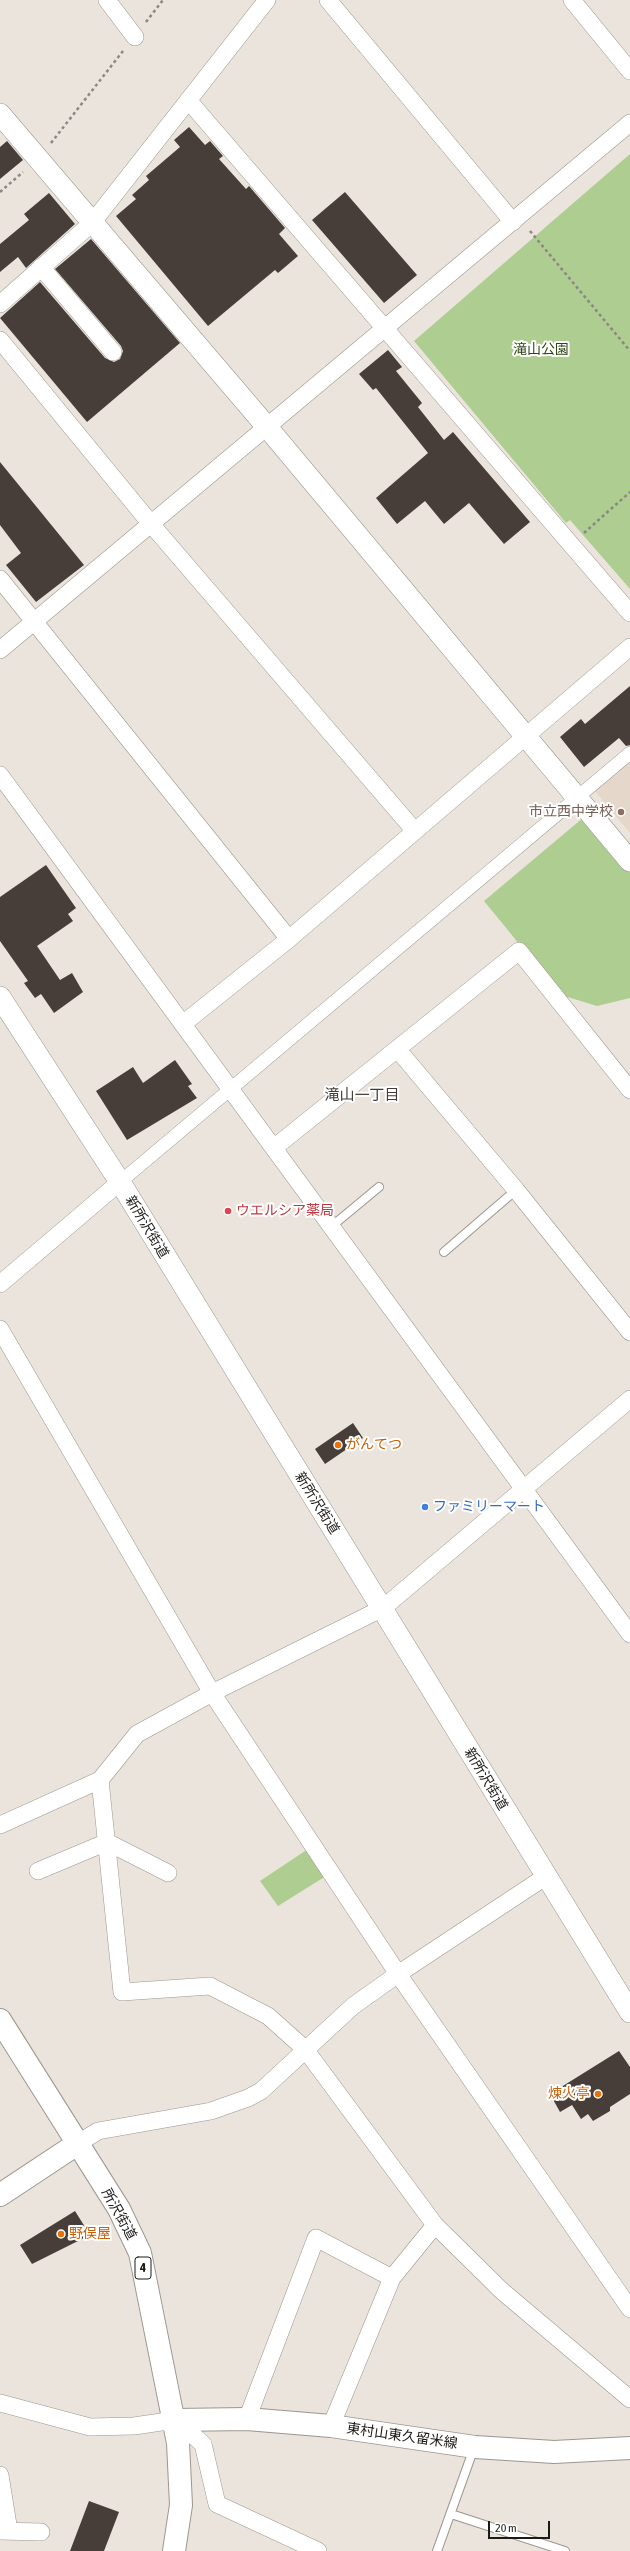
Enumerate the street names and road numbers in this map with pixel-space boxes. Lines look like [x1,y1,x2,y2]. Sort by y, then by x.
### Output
street label: 新所沢街道 [122,1193,172,1261]
street label: 新所沢街道 [291,1469,343,1537]
street label: 新所沢街道 [461,1745,511,1813]
street label: 所沢街道 [98,2185,140,2243]
road number: 4 [135,2257,151,2279]
street label: 東村山東久留米線 [345,2420,459,2452]

